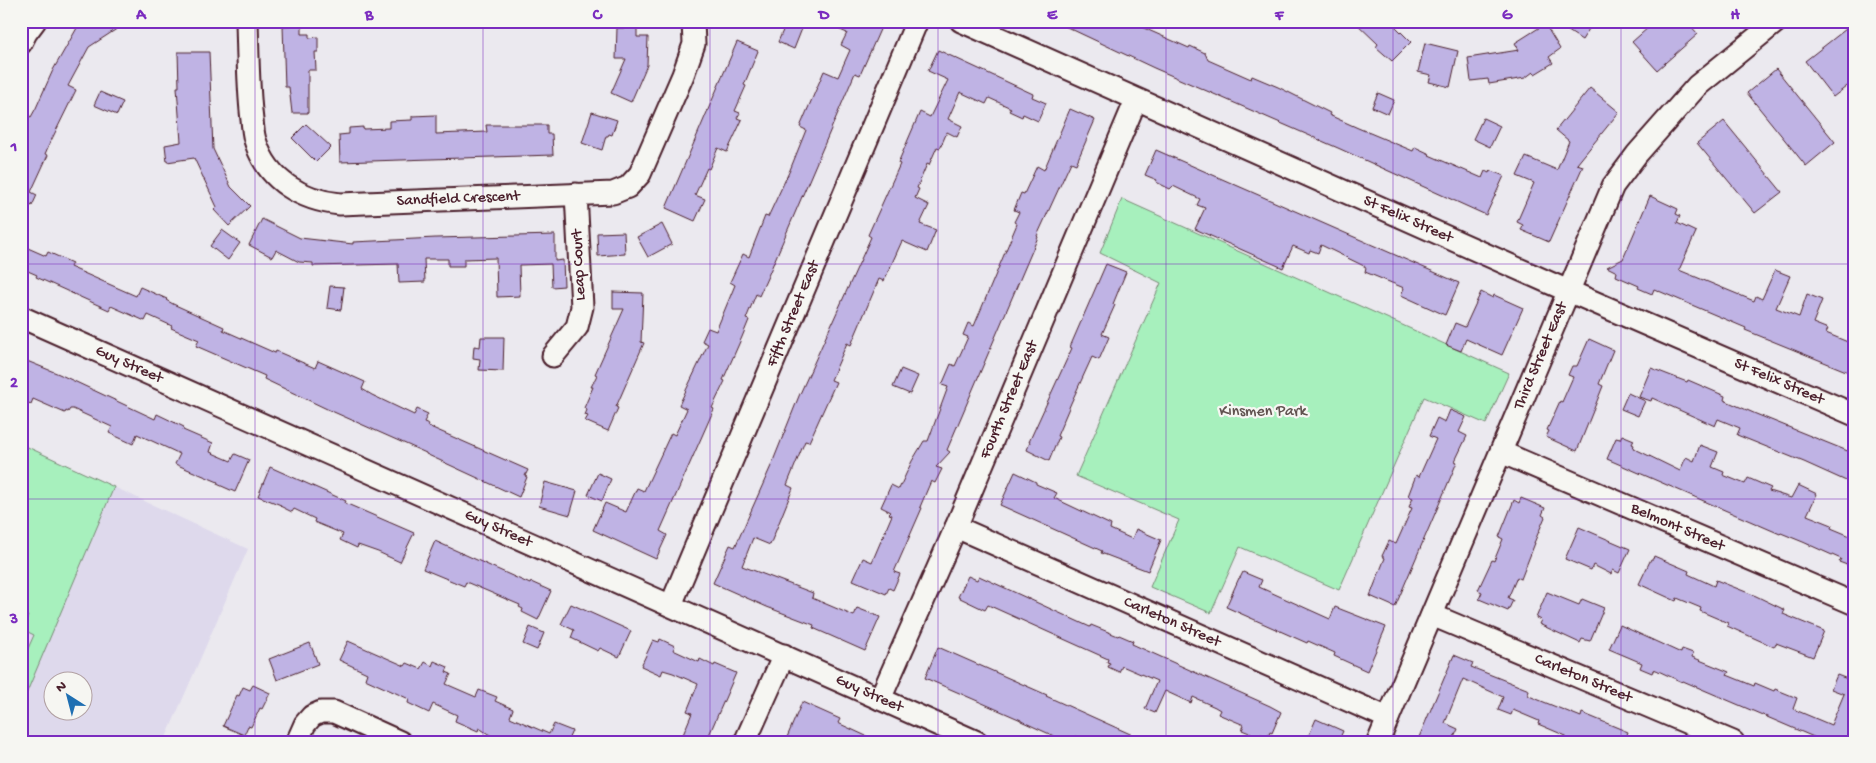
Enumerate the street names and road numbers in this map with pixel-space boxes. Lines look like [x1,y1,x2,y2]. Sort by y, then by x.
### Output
street label: Sandfield Crescent [396,187,521,211]
street label: St Felix Street [1360,192,1457,249]
street label: Leap Court [569,227,591,301]
street label: Fifth Street East [763,257,825,371]
street label: Third Street East [1510,298,1573,414]
street label: Fourth Street East [976,337,1043,463]
street label: Guy Street [92,342,167,389]
street label: St Felix Street [1731,354,1828,410]
street label: Belmont Street [1627,499,1729,557]
street label: Guy Street [461,506,536,553]
street label: Carleton Street [1120,593,1225,653]
street label: Carleton Street [1532,650,1636,708]
street label: Guy Street [832,671,907,718]

